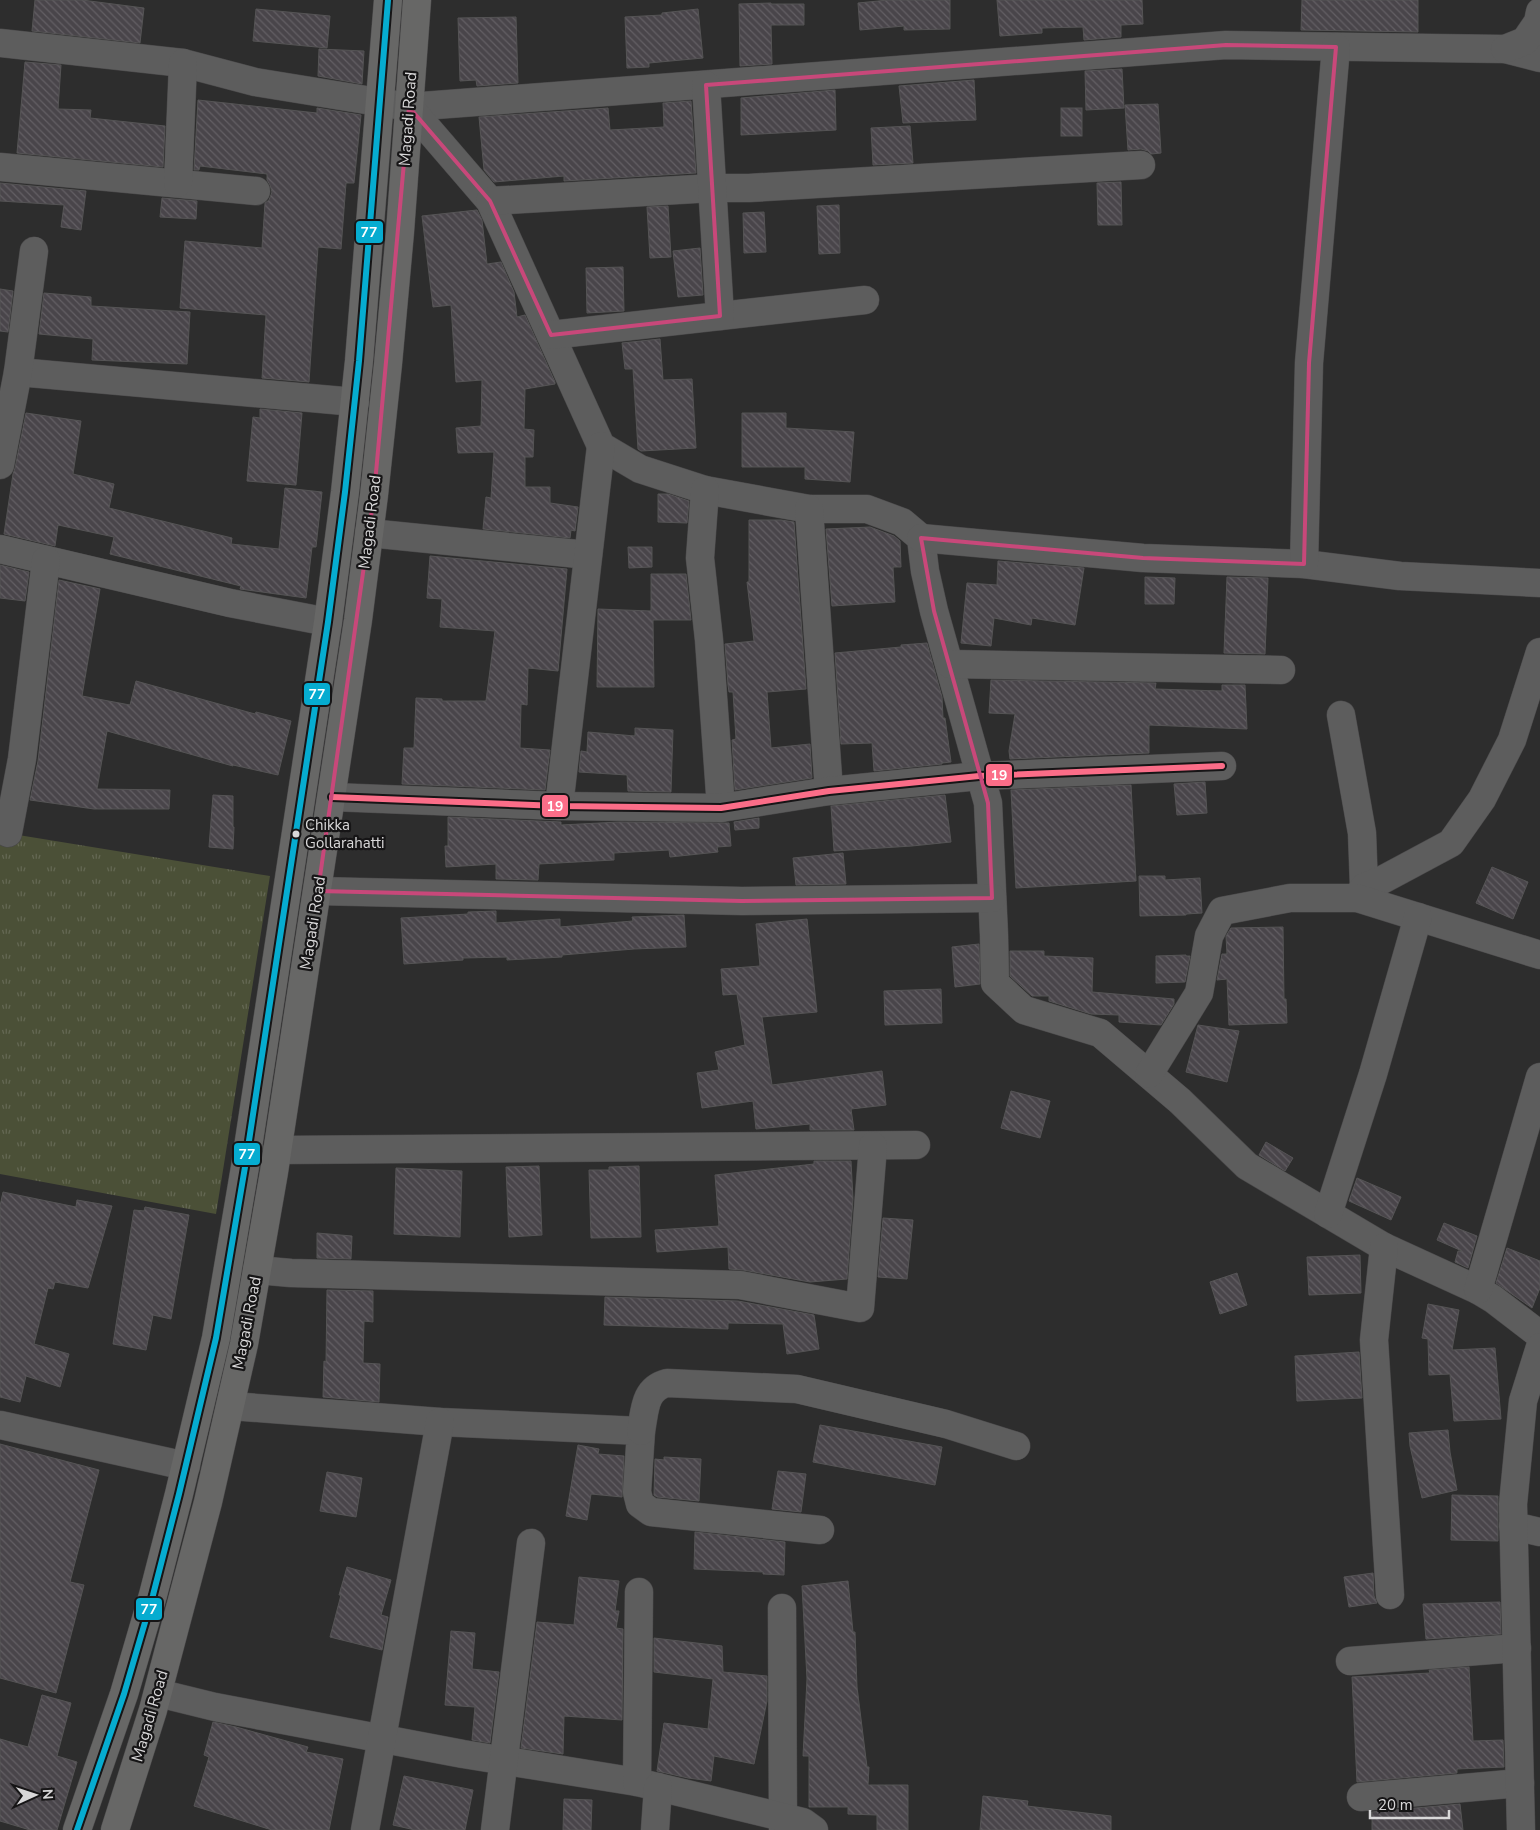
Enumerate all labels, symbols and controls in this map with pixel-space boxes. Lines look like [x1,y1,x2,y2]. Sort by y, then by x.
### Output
street label: Magadi Road [394,71,422,167]
line badge: 77 [355,220,384,244]
text: 77 [361,223,377,242]
street label: Magadi Road [353,474,387,570]
line badge: 77 [303,682,331,706]
text: 77 [309,685,325,704]
line badge: 19 [985,763,1013,787]
text: 19 [991,766,1007,785]
line badge: 19 [541,794,569,818]
text: 19 [547,797,563,816]
place label: Chikka Gollarahatti [305,815,385,853]
marker: Chikka Gollarahatti [291,829,301,839]
street label: Magadi Road [295,875,331,971]
line badge: 77 [233,1142,261,1166]
text: 77 [239,1145,255,1164]
street label: Magadi Road [227,1275,267,1371]
line badge: 77 [135,1597,163,1621]
text: 77 [141,1600,157,1619]
street label: Magadi Road [126,1668,174,1764]
north arrow [10,1770,60,1820]
scale bar [1370,1788,1449,1820]
text: N [38,1789,57,1800]
text: 20 m [1378,1795,1413,1815]

